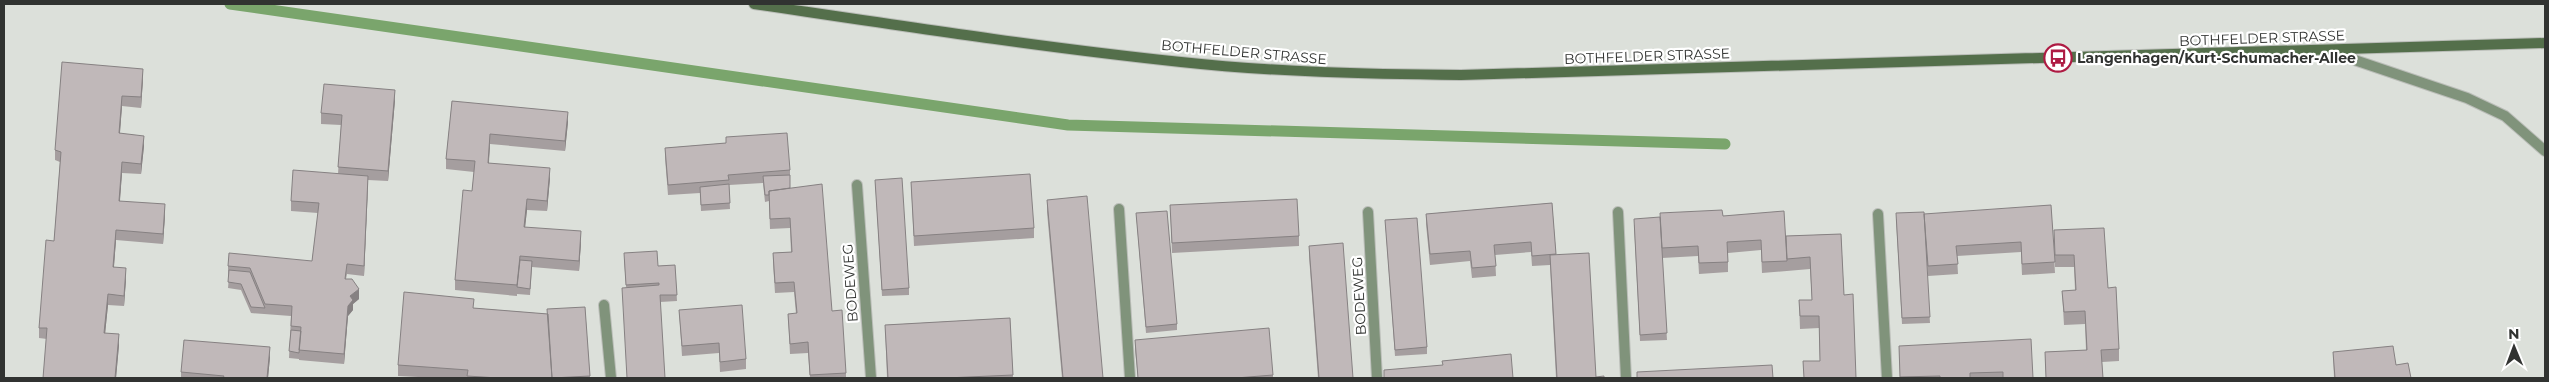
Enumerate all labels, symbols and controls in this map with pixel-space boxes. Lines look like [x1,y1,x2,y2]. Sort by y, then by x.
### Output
street label: BOTHFELDER STRASSE [2179,26,2345,50]
street label: BOTHFELDER STRASSE [1161,36,1327,68]
bus stop icon: Langenhagen/Kurt-Schumacher-Allee [2043,43,2073,73]
street label: BOTHFELDER STRASSE [1564,44,1730,68]
place label: Langenhagen/Kurt-Schumacher-Allee [2077,49,2356,67]
street label: BODEWEG [838,243,862,323]
street label: BODEWEG [1348,256,1370,336]
north arrow [2489,322,2539,372]
text: N [2508,325,2520,343]

